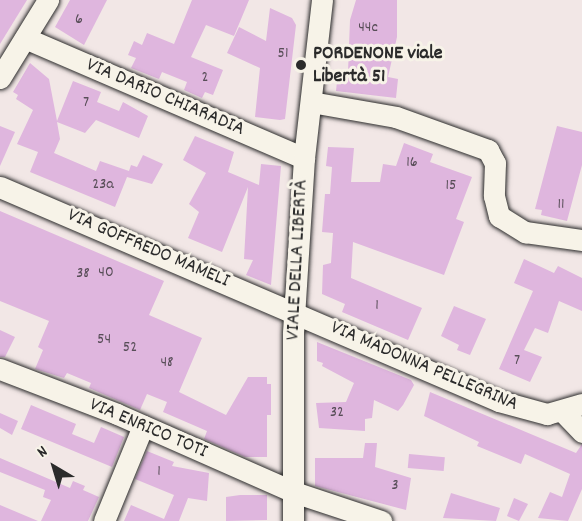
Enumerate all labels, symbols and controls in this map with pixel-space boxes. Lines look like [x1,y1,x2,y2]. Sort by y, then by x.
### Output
house number: 6 [75,10,83,30]
house number: 44c [358,18,378,38]
place label: PORDENONE viale Libertà 51 [313,42,443,89]
house number: 51 [278,44,288,64]
street label: VIA DARIO CHIARADIA [82,54,248,142]
marker: PORDENONE viale Libertà 51 [294,58,308,72]
house number: 2 [202,68,208,88]
house number: 7 [83,93,89,113]
house number: 16 [406,153,418,173]
house number: 23a [92,175,114,195]
house number: 15 [446,176,456,196]
street label: VIALE DELLA LIBERTÀ [282,179,314,341]
house number: 11 [557,195,565,215]
street label: VIA GOFFREDO MAMELI [63,204,233,294]
house number: 40 [98,263,114,283]
house number: 38 [76,264,90,284]
house number: 1 [375,296,379,316]
street label: VIA MADONNA PELLEGRINA [327,317,521,417]
house number: 54 [97,330,111,350]
house number: 52 [123,338,137,358]
house number: 7 [514,351,520,371]
house number: 48 [160,353,174,373]
street label: VIA ENRICO TOTI [85,393,211,465]
house number: 32 [330,403,344,423]
north arrow [24,437,84,497]
text: N [32,441,53,464]
house number: 1 [157,462,161,482]
house number: 3 [391,476,399,496]

